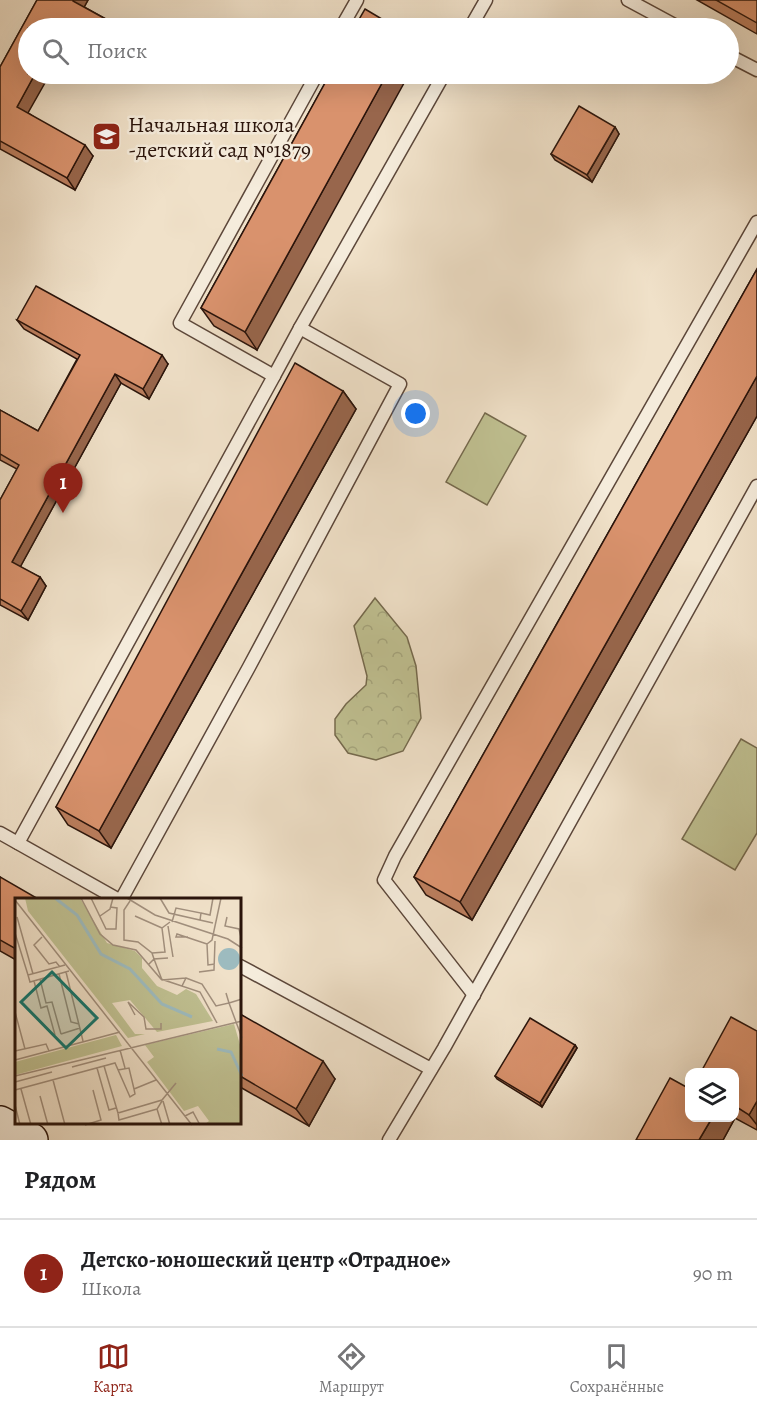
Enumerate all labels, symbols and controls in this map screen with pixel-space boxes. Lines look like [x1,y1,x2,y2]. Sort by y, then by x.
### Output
search box [18,18,739,84]
icon: search [39,35,72,68]
text: Поиск [87,36,147,66]
place label: Начальная школа -детский сад №1879 [128,110,311,165]
school or university icon: Начальная школа -детский сад №1879 [91,121,123,153]
your location [401,399,430,428]
pin: 1 [44,464,82,513]
inset map [15,898,242,1125]
map controls [685,1068,739,1122]
button: layers [685,1068,739,1122]
text: Рядом [24,1162,96,1197]
text: Детско-юношеский центр «Отрадное» [81,1245,451,1275]
text: 1 [40,1260,47,1287]
text: 90 m [693,1260,733,1287]
text: Школа [81,1275,141,1302]
tab: Карта [93,1340,133,1398]
tab: Маршрут [319,1340,384,1398]
tab: Сохранённые [570,1340,664,1398]

